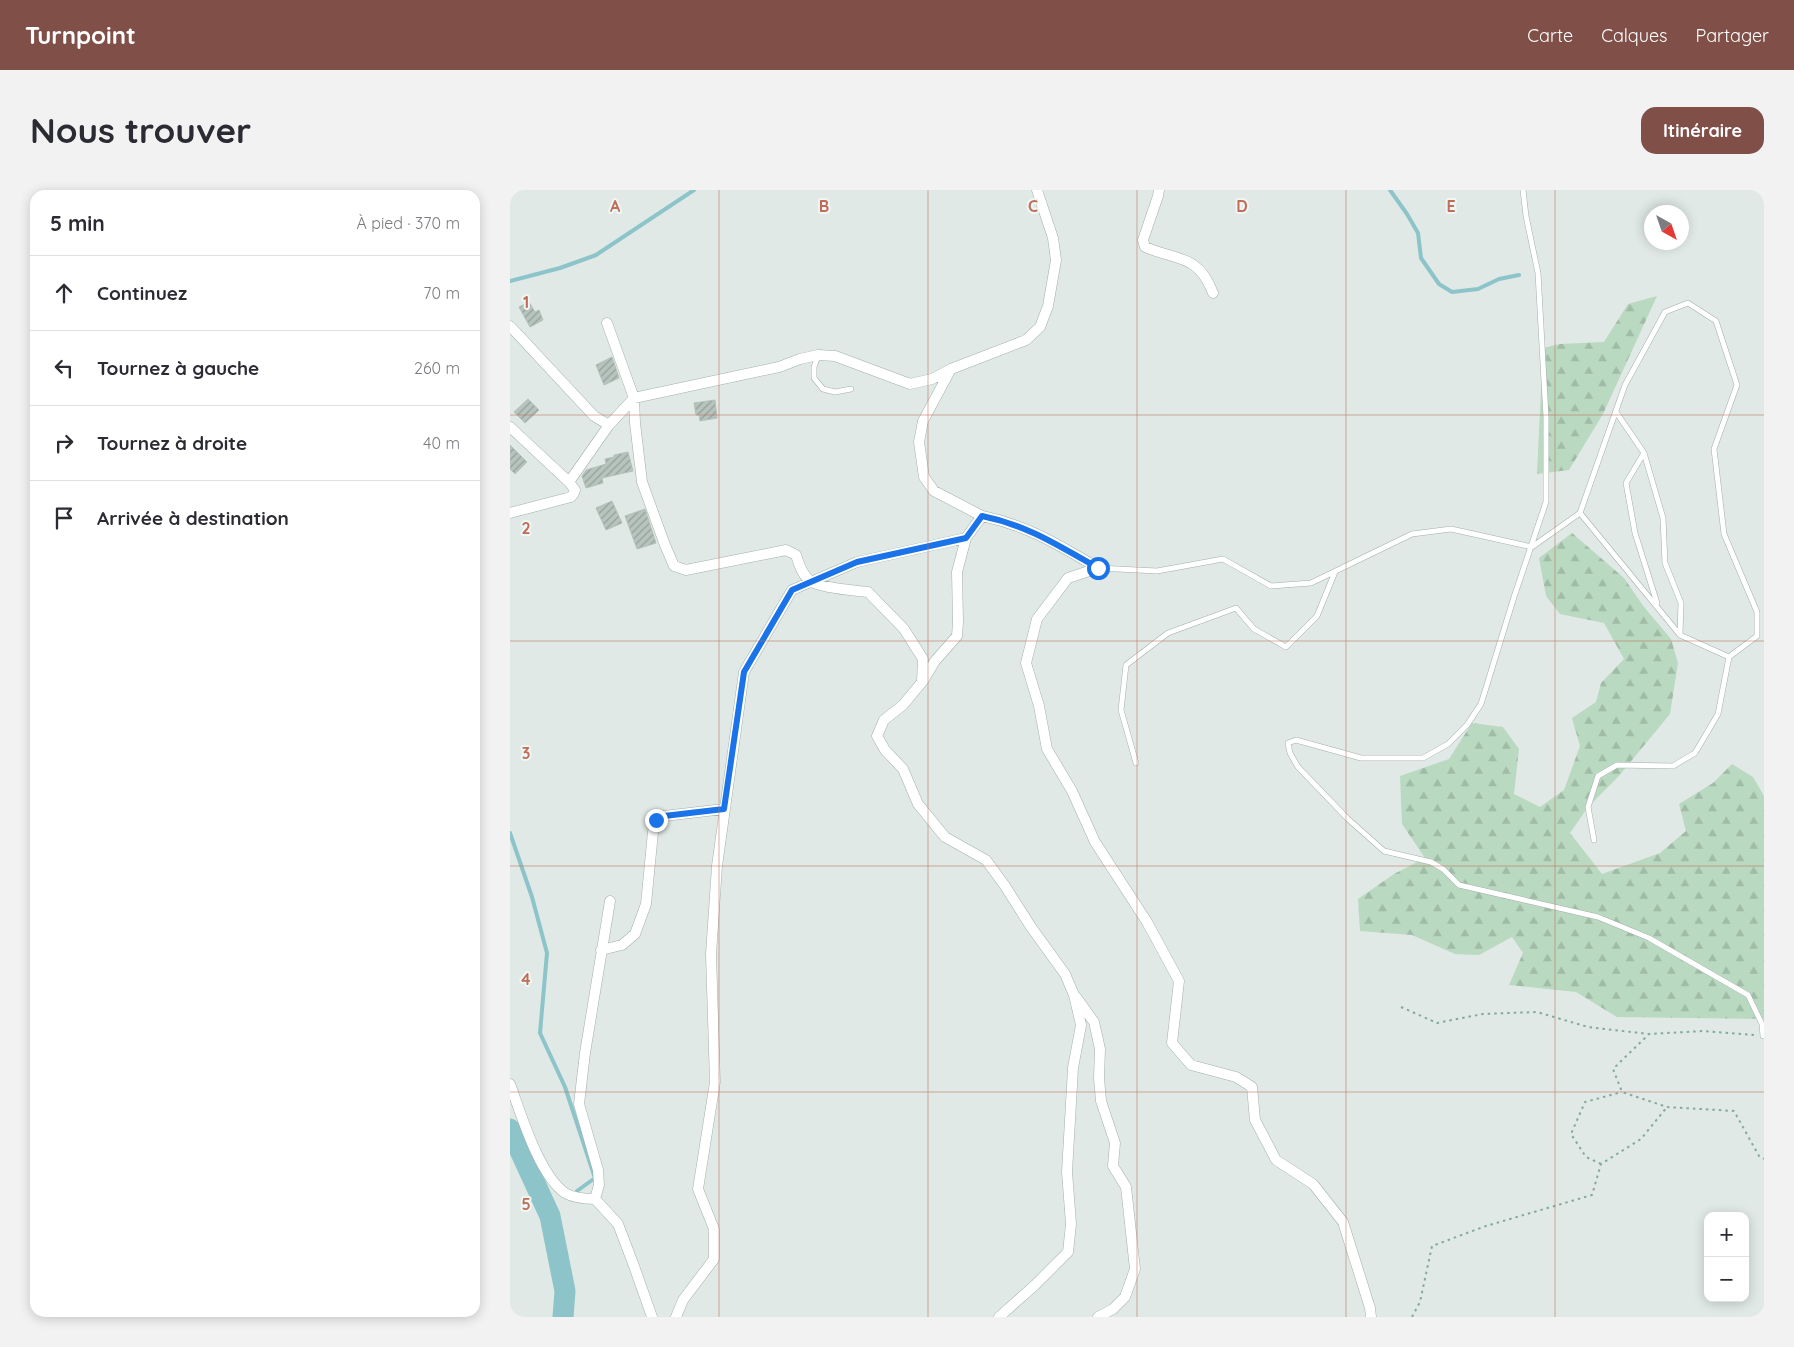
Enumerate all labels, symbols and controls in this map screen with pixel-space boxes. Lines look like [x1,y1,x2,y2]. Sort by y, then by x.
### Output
text: Turnpoint [25,20,136,50]
text: Carte [1527,24,1573,47]
text: Calques [1601,24,1668,47]
text: Partager [1696,24,1769,47]
button: Itinéraire [1641,107,1764,154]
text: Nous trouver [30,108,251,152]
text: A [610,196,621,216]
text: B [819,196,829,216]
text: C [1028,196,1038,216]
text: D [1236,196,1248,216]
text: E [1446,196,1456,216]
north arrow [1644,205,1689,250]
text: 5 min [50,210,105,236]
text: À pied · 370 m [356,213,460,233]
icon: ahead [50,279,78,307]
text: Continuez [97,281,187,305]
text: 70 m [423,283,460,303]
text: 1 [523,292,529,312]
icon: left [50,354,78,382]
text: Tournez à gauche [97,356,259,380]
text: 260 m [414,358,460,378]
icon: right [50,429,78,457]
text: Tournez à droite [97,431,247,455]
text: 40 m [423,433,460,453]
icon: arrive [50,504,78,532]
text: Arrivée à destination [97,506,289,530]
text: 2 [521,518,531,538]
route start [1087,557,1110,580]
text: 3 [522,743,530,763]
route end [645,809,668,832]
text: 4 [521,969,531,989]
text: 5 [521,1194,531,1214]
map controls [1704,1212,1749,1302]
button: + [1704,1212,1749,1257]
button: − [1704,1257,1749,1302]

